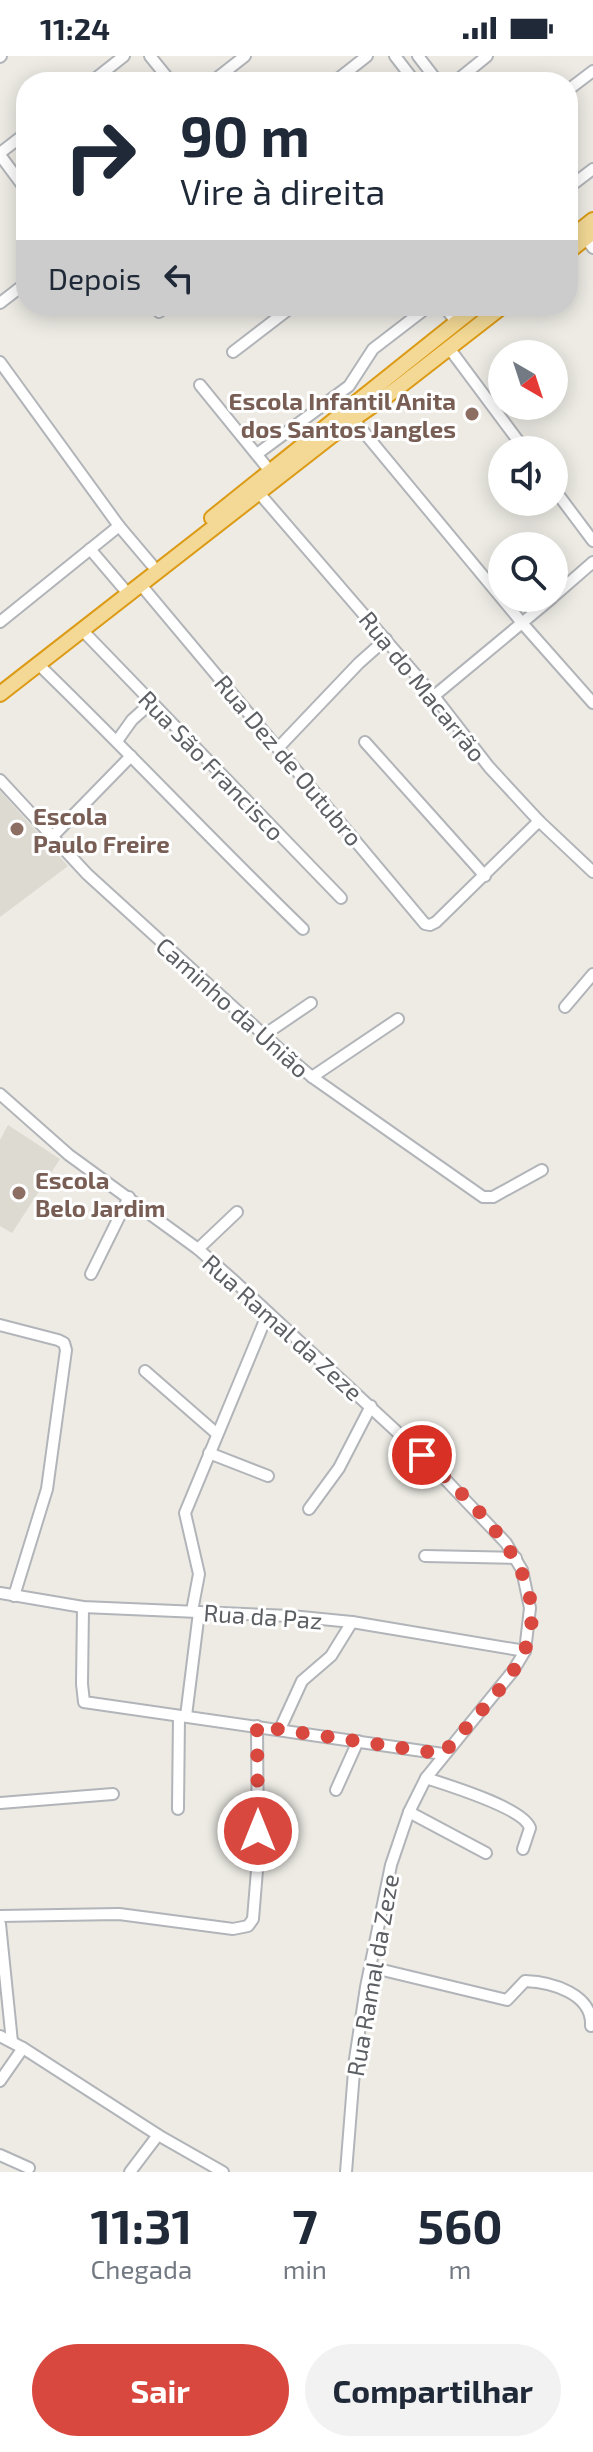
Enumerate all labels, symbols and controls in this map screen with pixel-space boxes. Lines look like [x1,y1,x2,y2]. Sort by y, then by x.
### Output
text: 11:24 [40,10,110,46]
text: 90 m [180,101,310,168]
icon: right [48,104,152,208]
text: Vire à direita [180,169,385,212]
icon: left [157,256,201,300]
text: Depois [48,260,141,296]
north arrow [488,340,568,420]
map controls [488,340,568,612]
place label: Escola Infantil Anita dos Santos Jangles [229,386,456,443]
marker: Escola Infantil Anita dos Santos Jangles [463,405,481,423]
button: sound [488,436,568,516]
button: search [488,532,568,612]
street label: Rua do Macarrão [354,605,492,767]
street label: Rua Dez de Outubro [209,668,369,852]
street label: Rua São Francisco [133,684,291,846]
place label: Escola Paulo Freire [33,801,170,858]
marker: Escola Paulo Freire [8,820,26,838]
street label: Caminho da União [151,931,315,1083]
place label: Escola Belo Jardim [35,1165,165,1222]
marker: Escola Belo Jardim [10,1184,28,1202]
street label: Rua Ramal da Zeze [197,1248,369,1406]
pin [388,1421,456,1489]
icon: arrive [400,1433,444,1477]
street label: Rua da Paz [203,1597,323,1635]
position arrow [216,1789,300,1873]
street label: Rua Ramal da Zeze [340,1872,404,2078]
text: 11:31 [90,2196,192,2254]
text: 7 [292,2196,317,2254]
text: 560 [417,2196,503,2254]
text: Chegada [90,2253,192,2284]
text: min [283,2253,327,2284]
text: m [449,2253,471,2284]
button: Sair [32,2344,289,2436]
button: Compartilhar [305,2344,561,2436]

